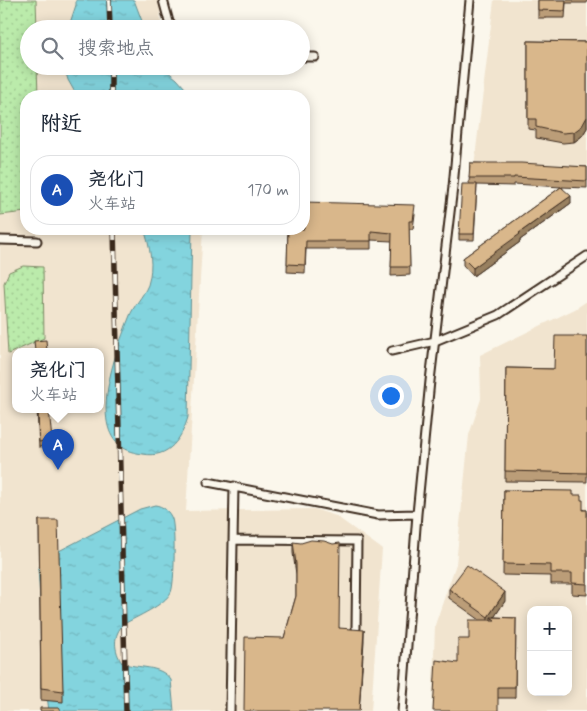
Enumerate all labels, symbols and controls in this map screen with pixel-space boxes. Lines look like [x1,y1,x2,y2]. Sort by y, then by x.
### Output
search box [20,20,310,75]
icon: search [38,34,66,62]
text: 搜索地点 [78,36,154,61]
text: 附近 [40,110,82,138]
text: 尧化门 [88,167,145,192]
text: A [52,180,62,201]
text: 170 m [247,180,289,201]
text: 火车站 [88,194,136,215]
popup [12,348,104,413]
text: 尧化门 [29,358,87,383]
your location [378,383,404,409]
text: 火车站 [29,385,78,406]
pin: A [42,429,74,470]
map controls [527,606,572,696]
button: + [527,606,572,651]
button: − [527,651,572,696]

